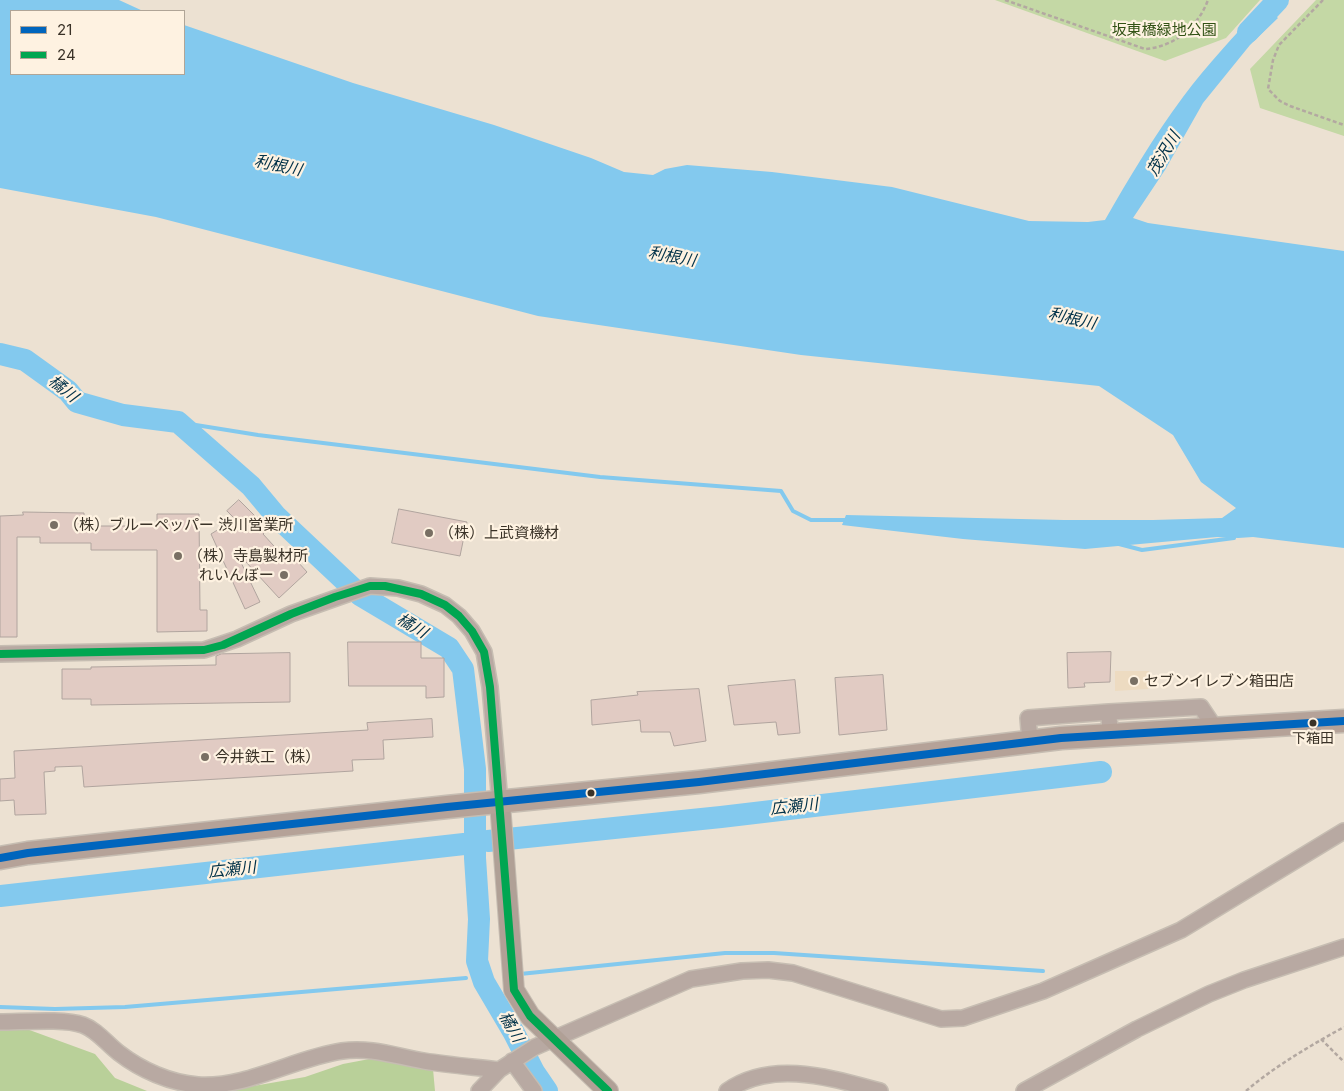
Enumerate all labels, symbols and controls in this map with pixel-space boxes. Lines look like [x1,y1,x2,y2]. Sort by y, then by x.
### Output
legend [10,10,185,75]
text: 21 [57,20,72,39]
park label: 坂東橋緑地公園 [1112,21,1216,39]
text: 24 [57,45,76,64]
water label: 茂沢川 [1143,128,1185,180]
water label: 利根川 [253,152,303,180]
water label: 利根川 [647,243,697,271]
water label: 利根川 [1046,304,1098,334]
water label: 橘川 [45,371,81,407]
place label: （株）ブルーペッパー 渋川営業所 [64,516,293,534]
marker: （株）ブルーペッパー 渋川営業所 [48,519,60,531]
place label: （株）上武資機材 [439,524,559,542]
marker: （株）上武資機材 [423,527,435,539]
place label: （株）寺島製材所 [188,547,308,565]
marker: （株）寺島製材所 [172,550,184,562]
place label: れいんぼー [199,566,274,584]
marker: れいんぼー [278,569,290,581]
water label: 橘川 [393,610,431,642]
place label: セブンイレブン箱田店 [1144,672,1294,690]
marker: セブンイレブン箱田店 [1128,675,1140,687]
marker: 下箱田 [1308,718,1318,728]
place label: 下箱田 [1292,731,1334,747]
place label: 今井鉄工（株） [215,748,320,766]
marker: 今井鉄工（株） [199,751,211,763]
unlabelled marker [586,788,596,798]
water label: 広瀬川 [769,795,819,819]
water label: 広瀬川 [207,858,257,882]
water label: 橘川 [495,1008,527,1046]

